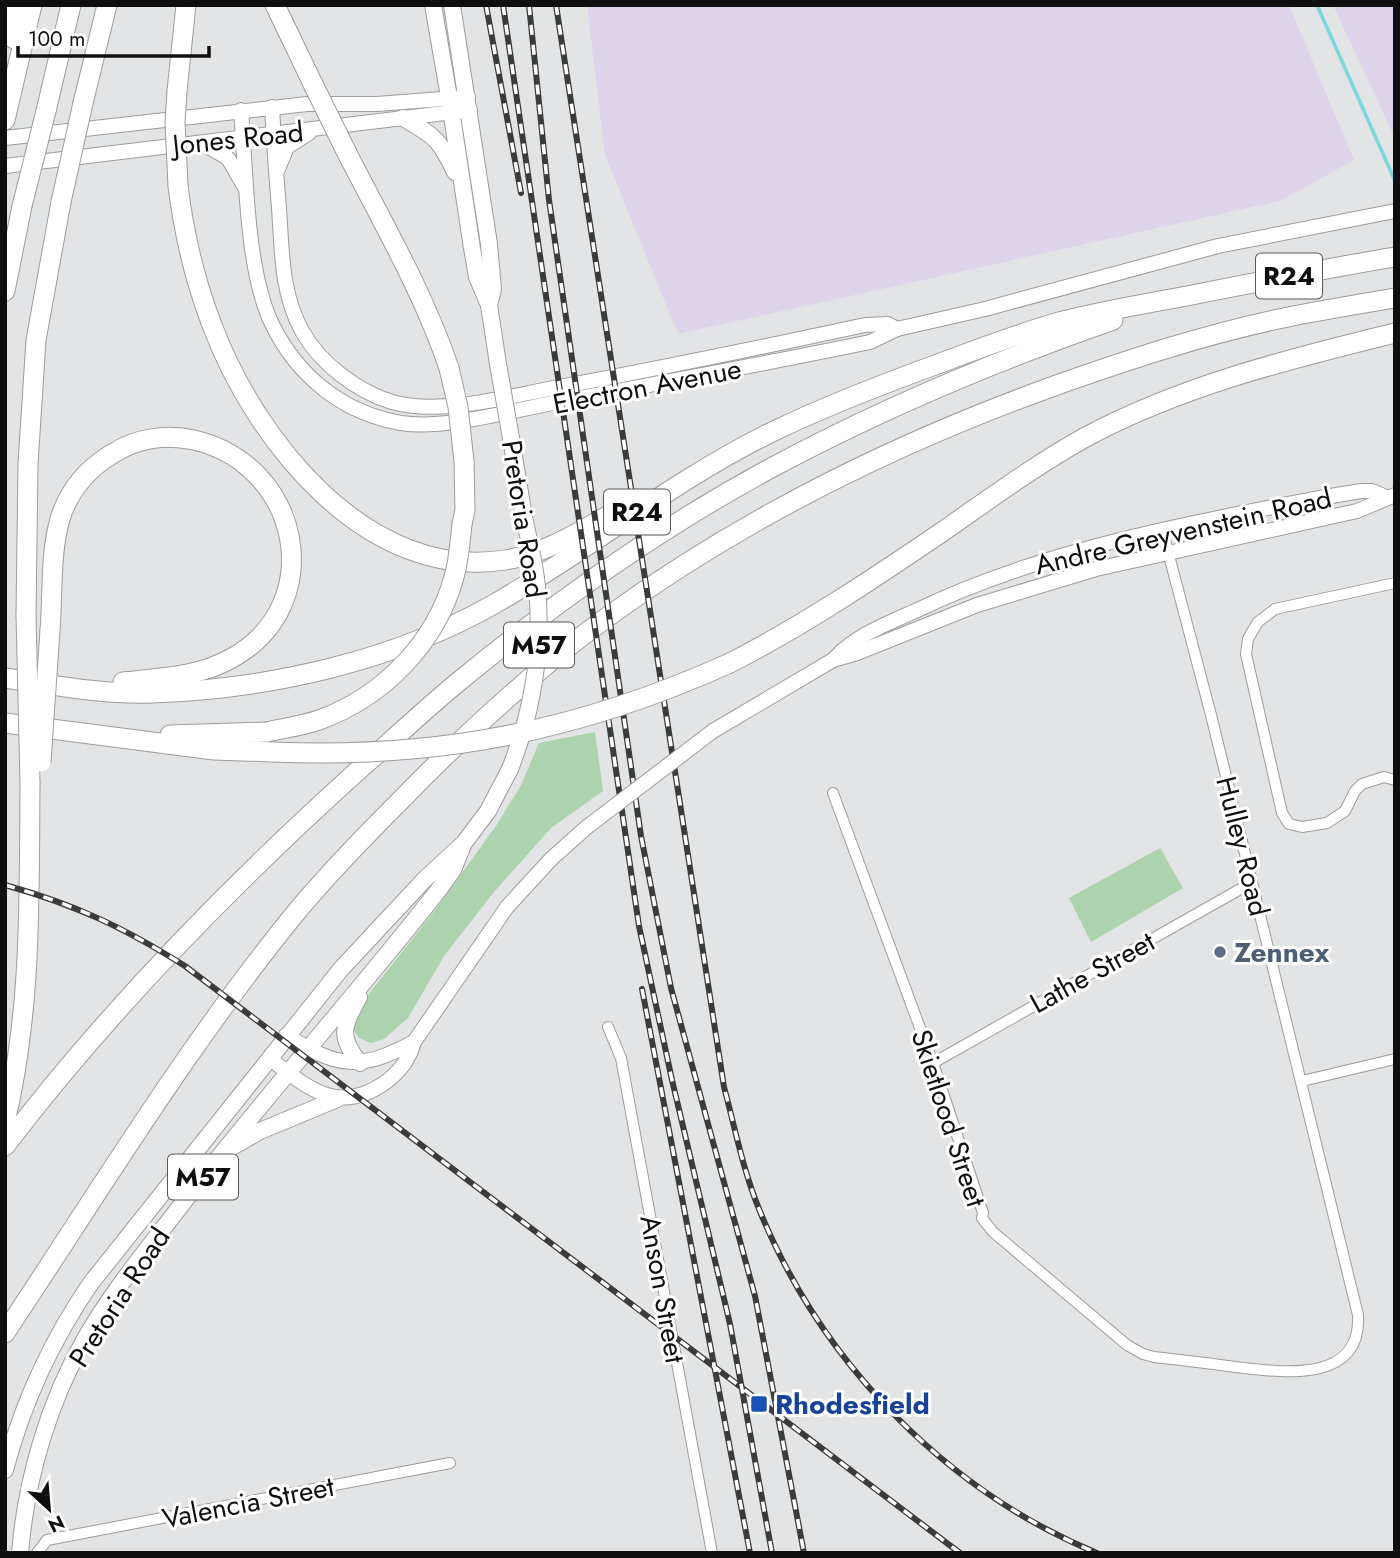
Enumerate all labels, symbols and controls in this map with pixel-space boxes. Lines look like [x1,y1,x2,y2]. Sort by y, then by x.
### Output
scale bar [18,14,208,58]
text: 100 m [28,24,85,54]
street label: Jones Road [167,111,305,166]
road number: R24 [1256,254,1322,298]
street label: Electron Avenue [549,348,745,425]
street label: Pretoria Road [491,437,556,601]
street label: Andre Greyvenstein Road [1031,477,1336,586]
road number: R24 [604,490,670,534]
road number: M57 [504,622,574,667]
street label: Hulley Road [1205,772,1280,920]
street label: Lathe Street [1022,921,1162,1024]
place label: Zennex [1234,932,1329,973]
marker: Zennex [1212,944,1228,960]
street label: Skietlood Street [901,1024,997,1212]
road number: M57 [168,1154,238,1200]
street label: Anson Street [629,1212,696,1367]
street label: Pretoria Road [59,1219,180,1375]
place label: Rhodesfield [775,1384,930,1425]
marker: Rhodesfield [749,1394,769,1414]
street label: Valencia Street [159,1466,338,1539]
north arrow [14,1474,84,1544]
text: N [44,1508,69,1539]

